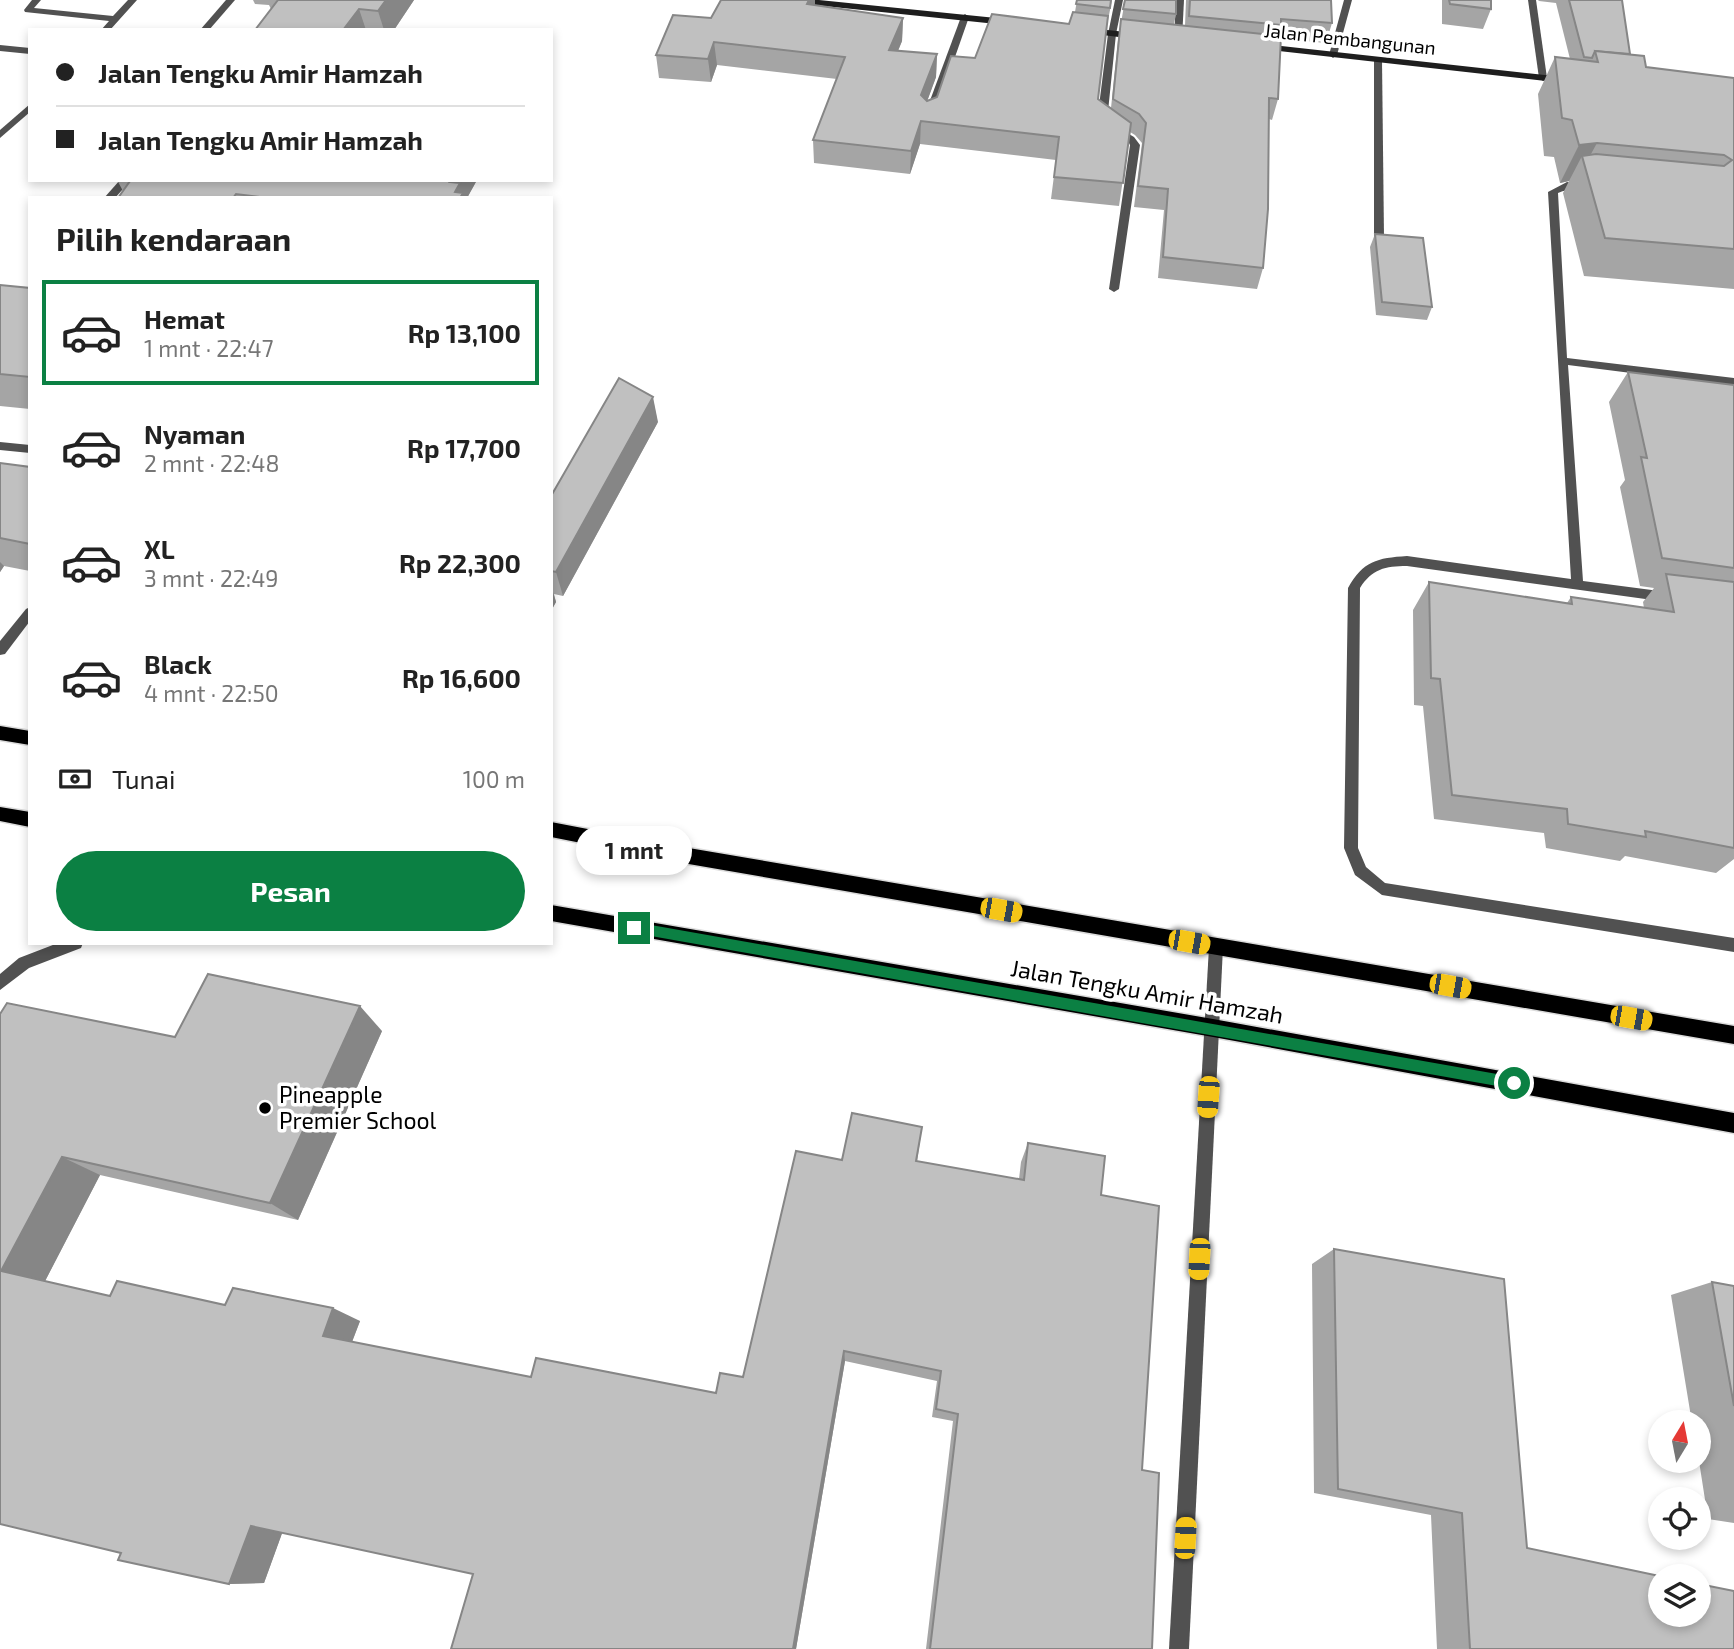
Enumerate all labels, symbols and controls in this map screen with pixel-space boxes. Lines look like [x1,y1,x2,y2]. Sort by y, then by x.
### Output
street label: Jalan Pembangunan [1263,18,1437,59]
text: Jalan Tengku Amir Hamzah [98,57,423,88]
text: Jalan Tengku Amir Hamzah [98,124,423,155]
text: Pilih kendaraan [56,219,291,257]
icon: car [60,301,123,364]
text: Hemat [144,303,225,334]
text: Rp 13,100 [408,317,521,348]
text: 1 mnt · 22:47 [144,334,273,362]
icon: car [60,416,123,479]
text: Nyaman [144,418,245,449]
text: Rp 17,700 [407,432,521,463]
text: 2 mnt · 22:48 [144,449,279,477]
icon: car [60,531,123,594]
text: XL [144,533,175,564]
text: Rp 22,300 [399,547,521,578]
text: 3 mnt · 22:49 [144,564,278,592]
icon: car [60,646,123,709]
text: Black [144,648,212,679]
text: Rp 16,600 [402,662,521,693]
text: 4 mnt · 22:50 [144,679,279,707]
icon: cash [56,760,94,798]
text: Tunai [112,763,175,794]
text: 100 m [463,765,525,793]
callout: 1 mnt [576,827,692,876]
text: 1 mnt [605,836,663,864]
button: Pesan [56,851,525,931]
car [979,896,1024,924]
route end [618,912,650,944]
car [1167,928,1212,956]
street label: Jalan Tengku Amir Hamzah [1009,953,1286,1029]
car [1428,972,1473,1000]
car [1609,1004,1654,1032]
route start [1498,1067,1530,1099]
car [1197,1075,1220,1119]
place label: Pineapple Premier School [279,1080,437,1134]
marker: Pineapple Premier School [257,1100,273,1116]
car [1188,1237,1211,1281]
north arrow [1648,1410,1712,1474]
map controls [1648,1410,1711,1627]
button: locate [1648,1487,1711,1550]
car [1174,1516,1197,1560]
button: layers [1648,1564,1711,1627]

